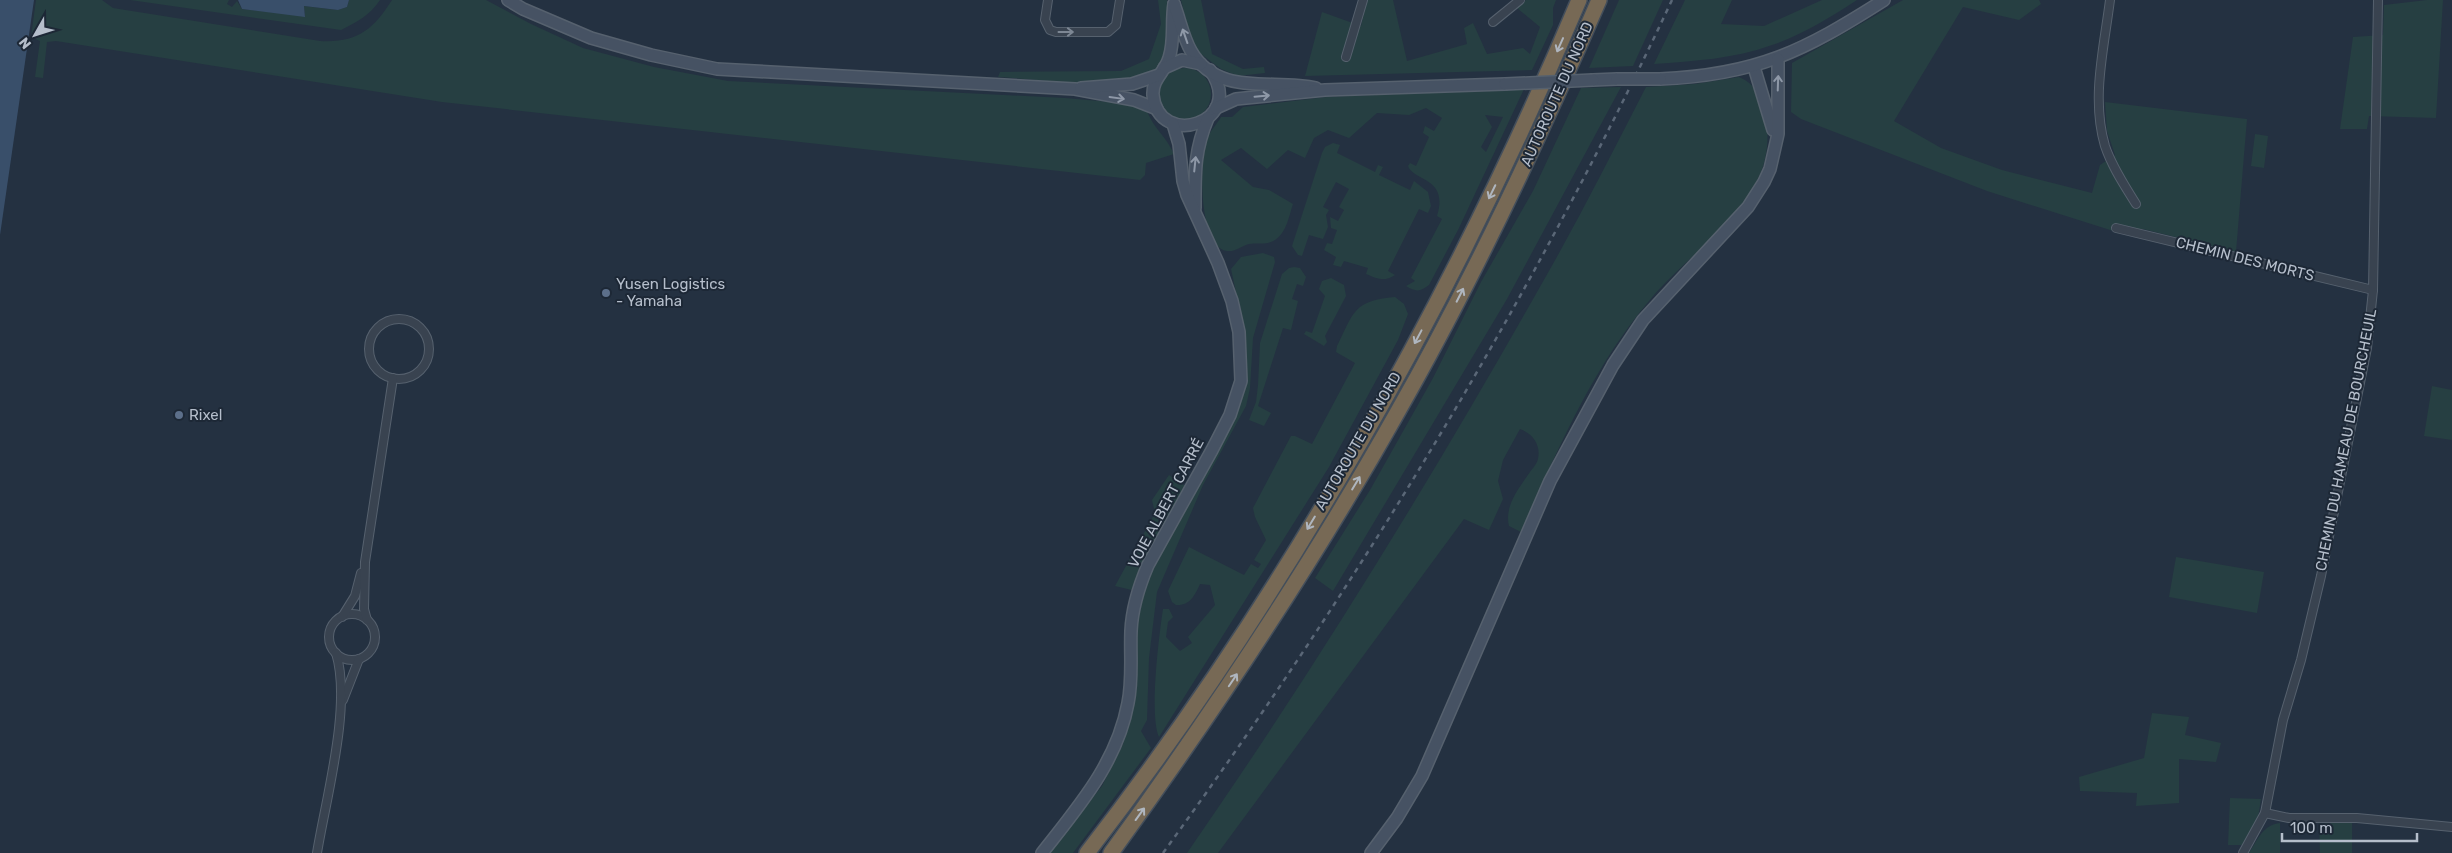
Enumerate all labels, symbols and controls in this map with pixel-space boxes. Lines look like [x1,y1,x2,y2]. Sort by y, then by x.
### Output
north arrow [10,10,60,60]
street label: AUTOROUTE DU NORD [1517,19,1597,169]
one-way arrow [1058,27,1074,37]
one-way arrow [1180,29,1189,44]
text: N [16,34,35,52]
one-way arrow [1555,37,1565,52]
one-way arrow [1773,75,1782,91]
one-way arrow [1254,91,1270,101]
one-way arrow [1108,93,1124,103]
one-way arrow [1190,157,1200,173]
one-way arrow [1487,184,1496,199]
street label: CHEMIN DES MORTS [2174,233,2316,285]
place label: Yusen Logistics - Yamaha [616,275,725,310]
marker: Yusen Logistics - Yamaha [600,287,612,299]
one-way arrow [1456,288,1465,303]
street label: CHEMIN DU HAMEAU DE BOURCHEUIL [2312,307,2380,573]
one-way arrow [1412,329,1422,343]
street label: AUTOROUTE DU NORD [1311,369,1405,513]
place label: Rixel [189,406,222,424]
marker: Rixel [173,409,185,421]
street label: VOIE ALBERT CARRÉ [1124,435,1208,571]
one-way arrow [1352,477,1362,491]
one-way arrow [1305,516,1315,530]
one-way arrow [1228,674,1238,688]
one-way arrow [1135,807,1145,821]
scale bar [2282,810,2417,842]
text: 100 m [2290,819,2332,837]

